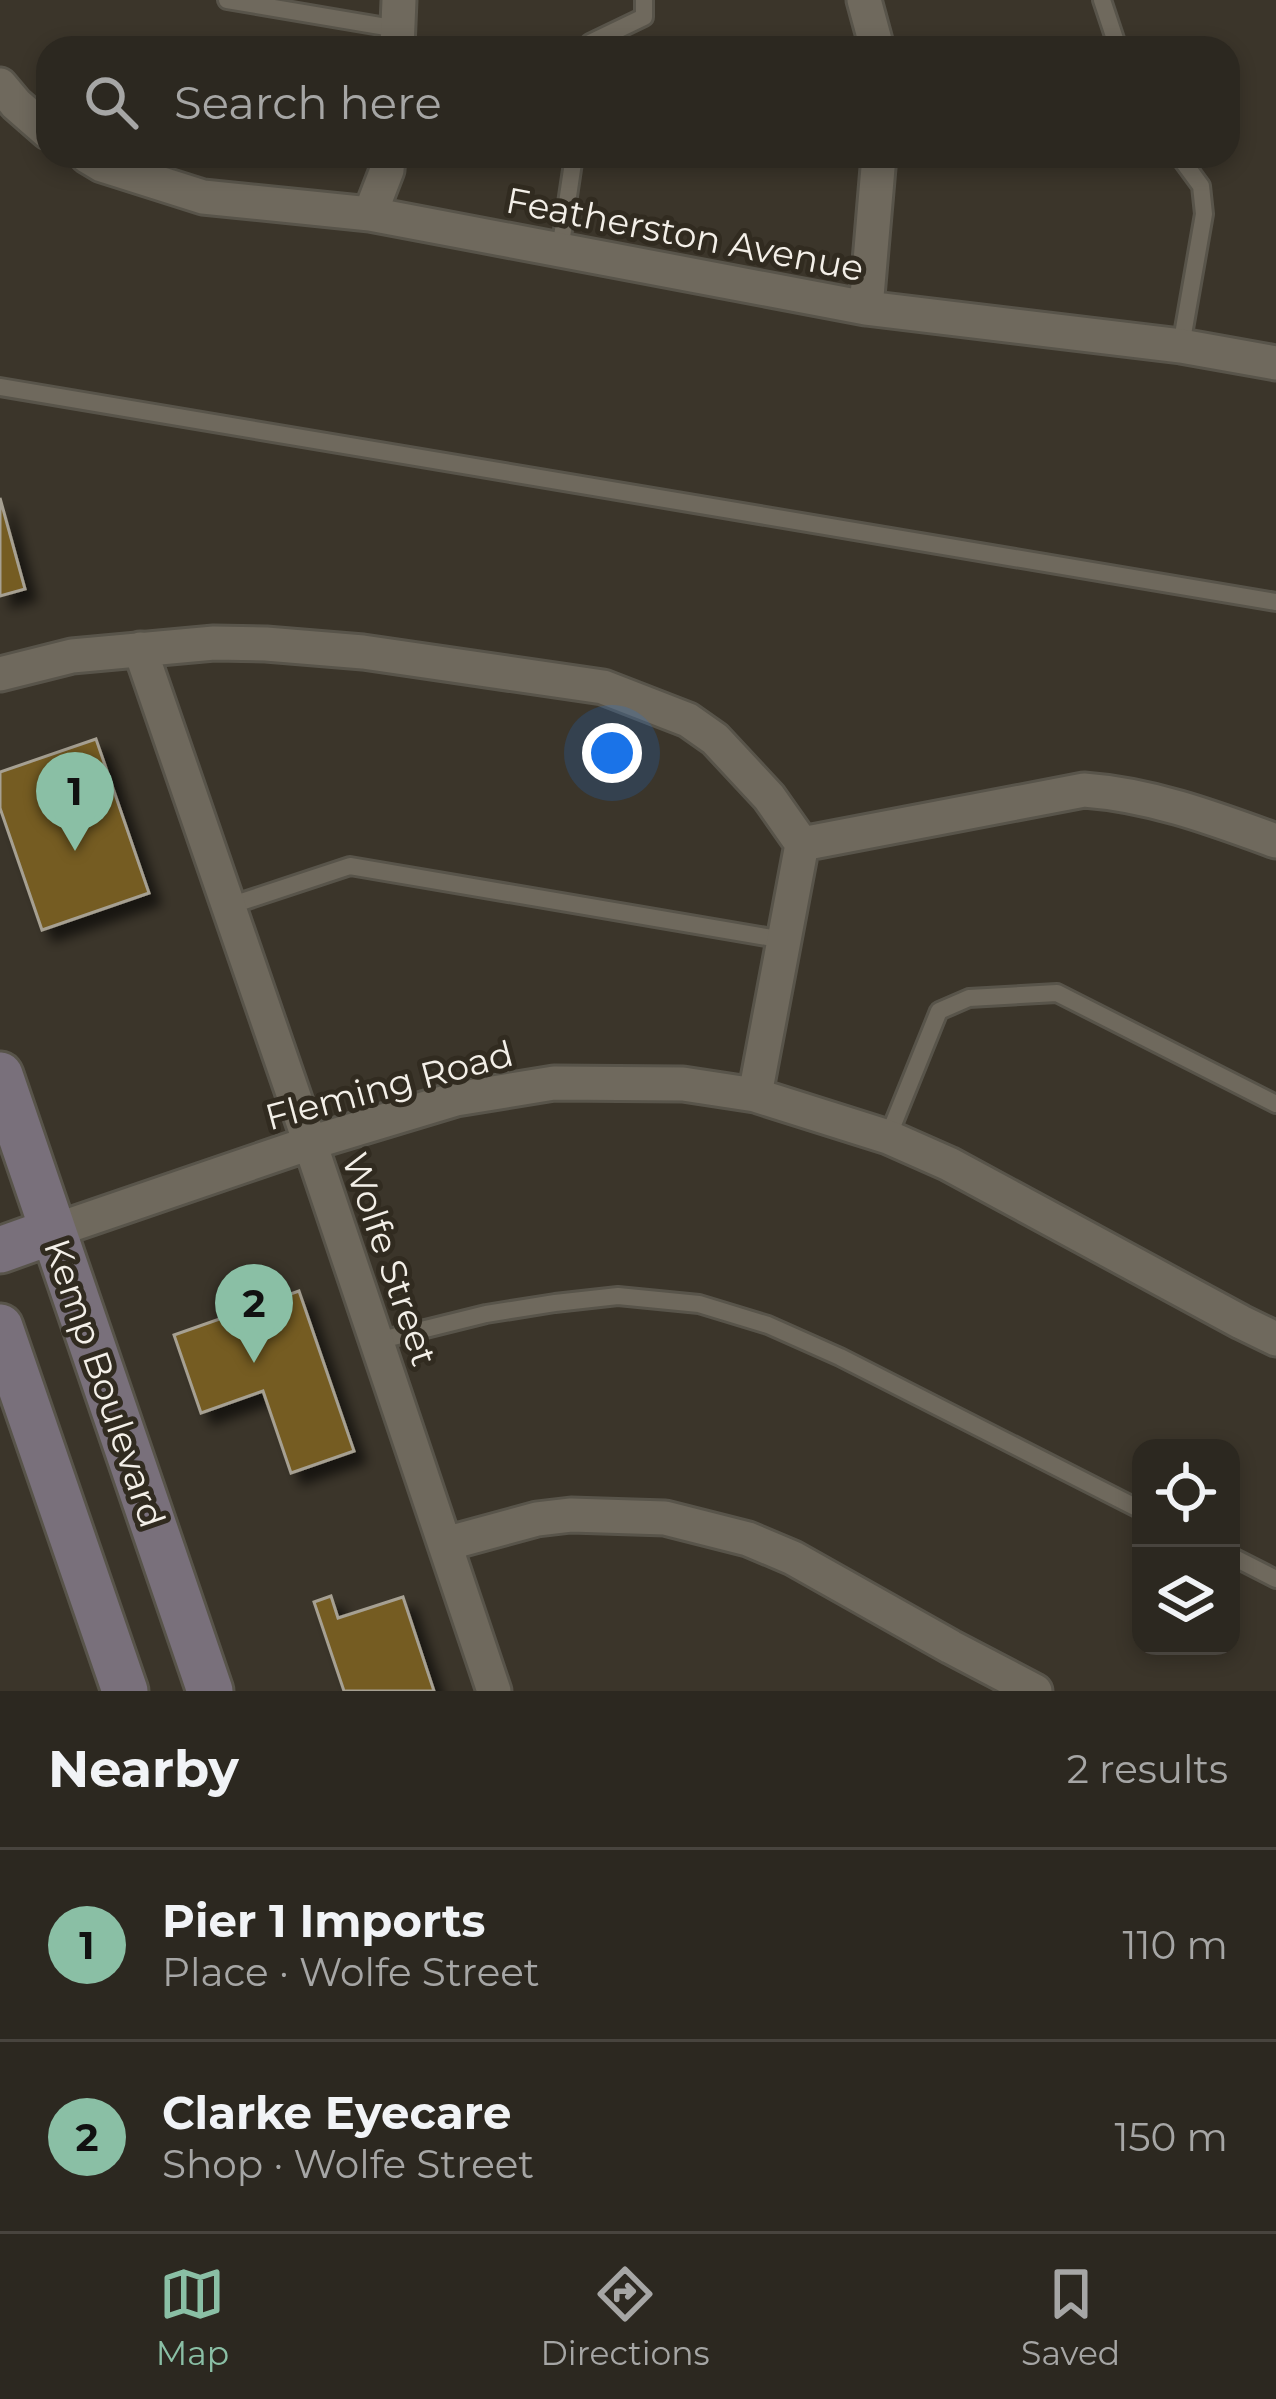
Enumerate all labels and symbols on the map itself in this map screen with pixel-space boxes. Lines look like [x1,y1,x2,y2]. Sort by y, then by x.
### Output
street label: Featherston Avenue [502,178,868,290]
your location [582,723,642,783]
pin: 1 [36,752,114,851]
street label: Fleming Road [260,1031,518,1139]
street label: Wolfe Street [333,1147,447,1371]
street label: Kemp Boulevard [35,1233,175,1533]
pin: 2 [215,1264,293,1363]

